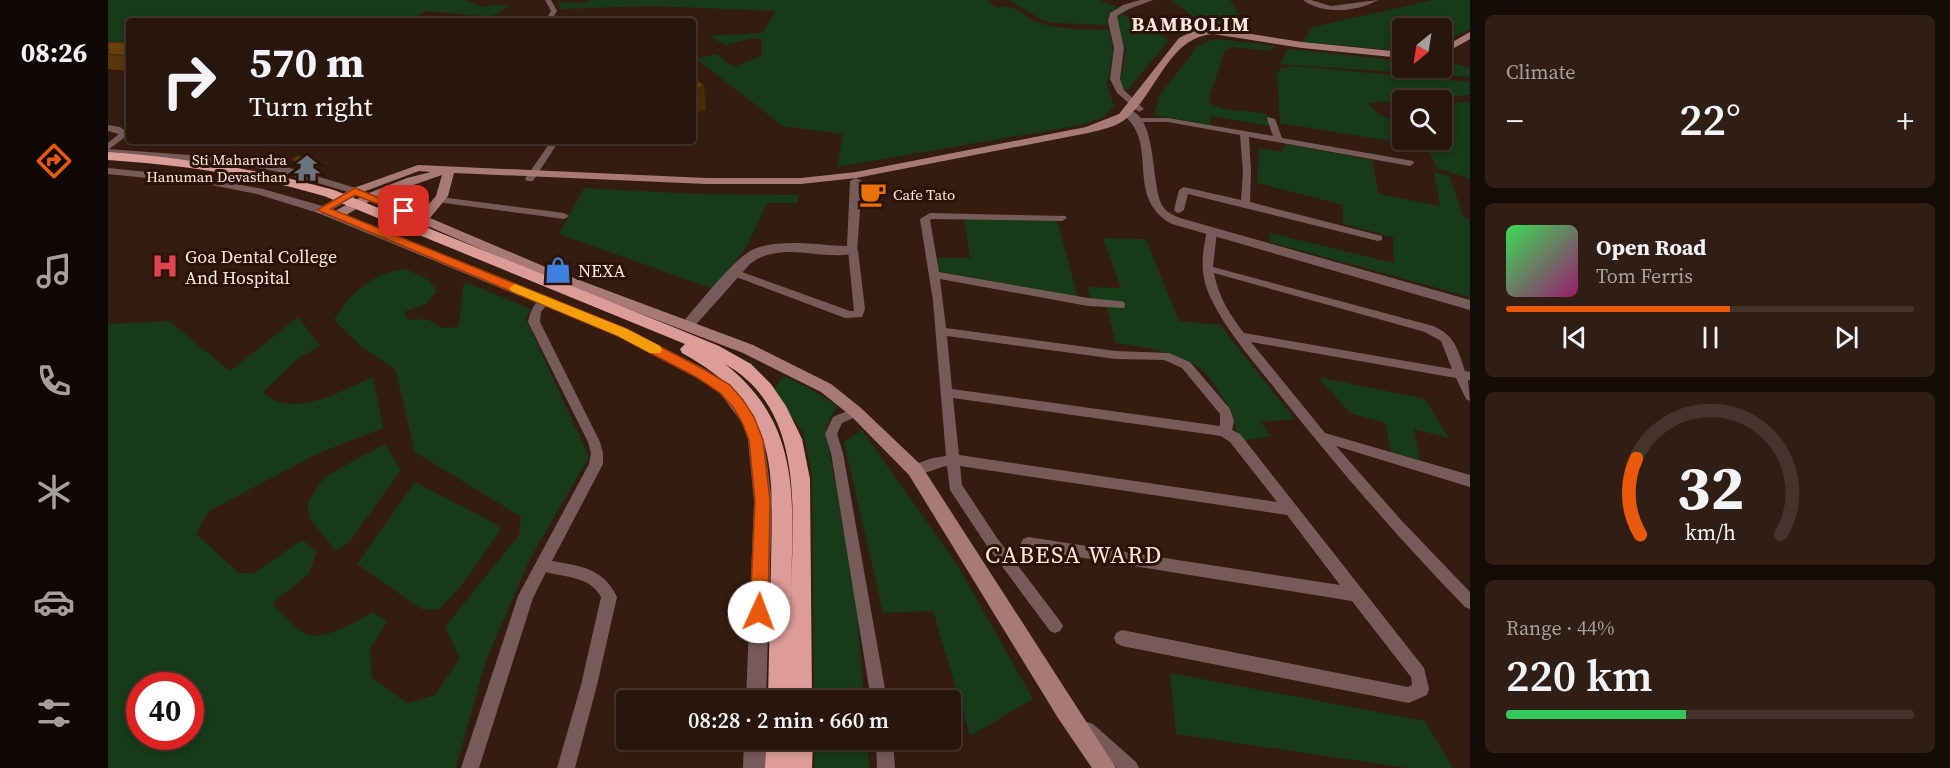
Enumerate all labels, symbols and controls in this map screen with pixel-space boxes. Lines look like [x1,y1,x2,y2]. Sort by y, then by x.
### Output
district label: BAMBOLIM [1131,10,1251,38]
north arrow [1392,18,1452,78]
map controls [1392,18,1452,150]
text: 570 m [249,33,364,91]
text: 08:26 [21,34,87,71]
icon: right [150,42,228,120]
text: Climate [1506,58,1575,86]
text: Turn right [249,88,373,125]
text: 22° [1679,88,1741,150]
button: search [1392,90,1452,150]
text: − [1506,98,1524,143]
text: + [1897,98,1914,143]
icon: directions [33,140,75,182]
place label: Sti Maharudra Hanuman Devasthan [146,149,287,187]
temple icon: Sti Maharudra Hanuman Devasthan [292,153,322,183]
cafe icon: Cafe Tato [858,179,888,209]
place label: Cafe Tato [893,184,955,205]
pin [378,185,429,236]
icon: arrive [387,194,420,227]
text: Open Road [1596,232,1706,262]
place label: Goa Dental College And Hospital [185,244,337,290]
icon: music [33,250,75,292]
hospital icon: Goa Dental College And Hospital [150,251,180,281]
shop icon: NEXA [543,255,573,285]
place label: NEXA [578,258,626,283]
text: Tom Ferris [1596,262,1693,290]
icon: previous [1558,321,1591,354]
icon: pause [1694,321,1727,354]
icon: next [1830,321,1863,354]
icon: phone [33,360,75,402]
text: 32 [1676,444,1744,530]
icon: climate [33,471,75,513]
text: km/h [1684,519,1736,548]
district label: CABESA WARD [985,538,1163,571]
position arrow [727,580,791,644]
icon: car [33,581,75,623]
text: Range · 44% [1506,614,1615,642]
text: 220 km [1506,644,1653,706]
speed limit sign: 40 [126,672,204,750]
icon: filters [33,692,75,734]
text: 08:28 · 2 min · 660 m [688,705,889,735]

